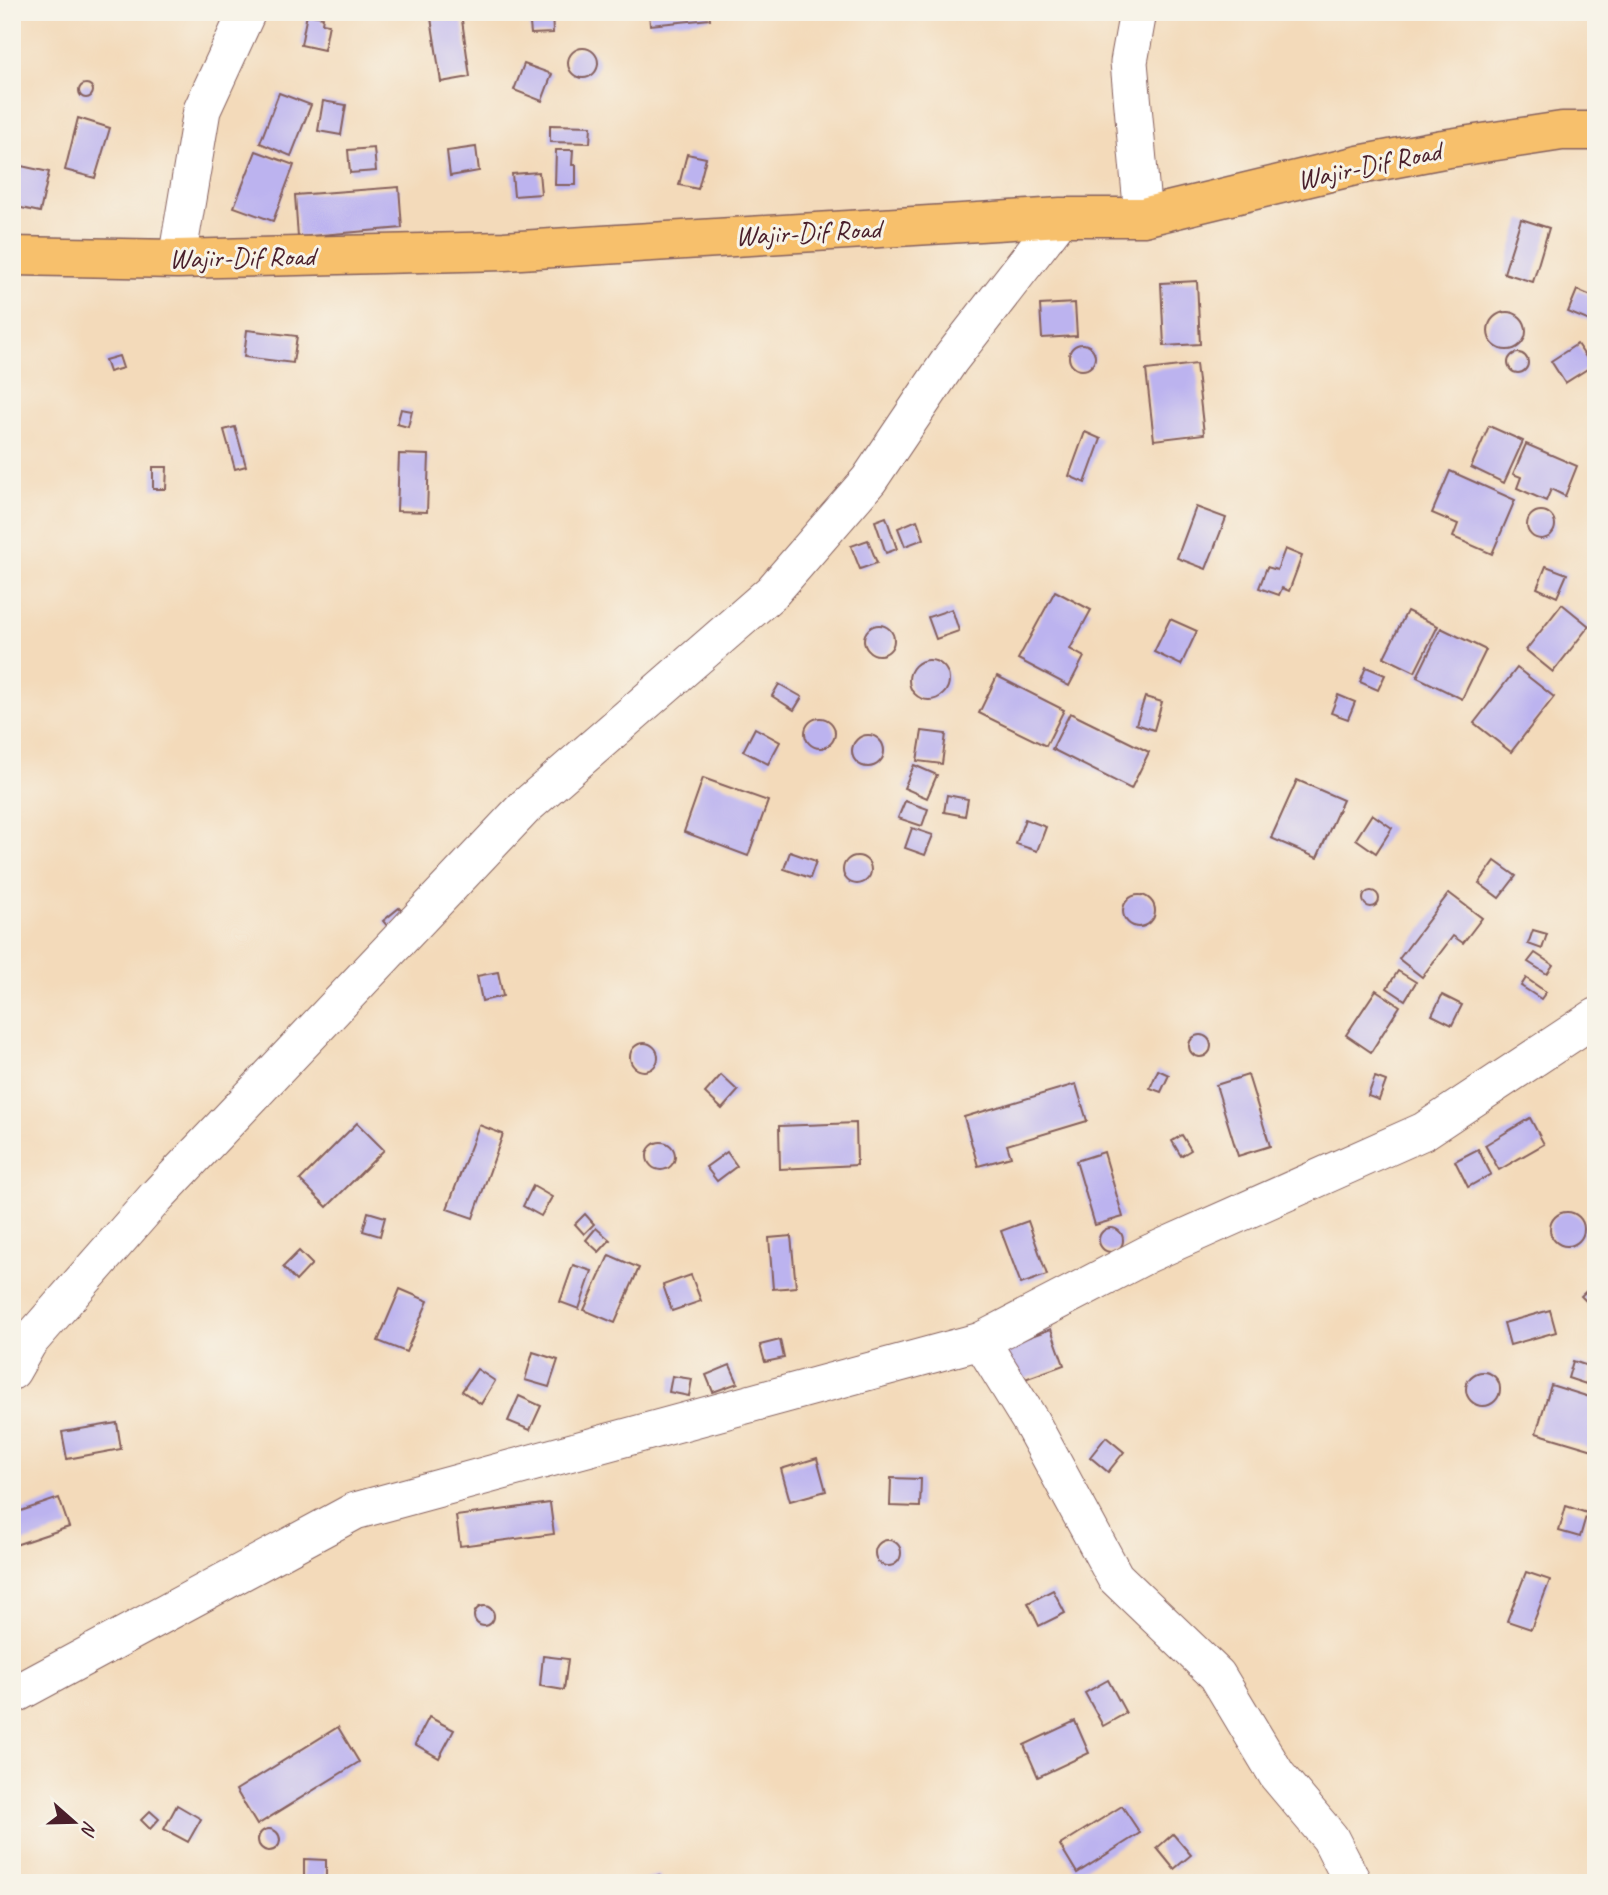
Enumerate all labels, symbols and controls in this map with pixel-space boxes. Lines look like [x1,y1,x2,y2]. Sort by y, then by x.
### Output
street label: Wajir-Dif Road [1294,132,1448,197]
street label: Wajir-Dif Road [734,210,886,253]
street label: Wajir-Dif Road [169,238,319,276]
north arrow [38,1786,108,1856]
text: N [75,1818,102,1840]

